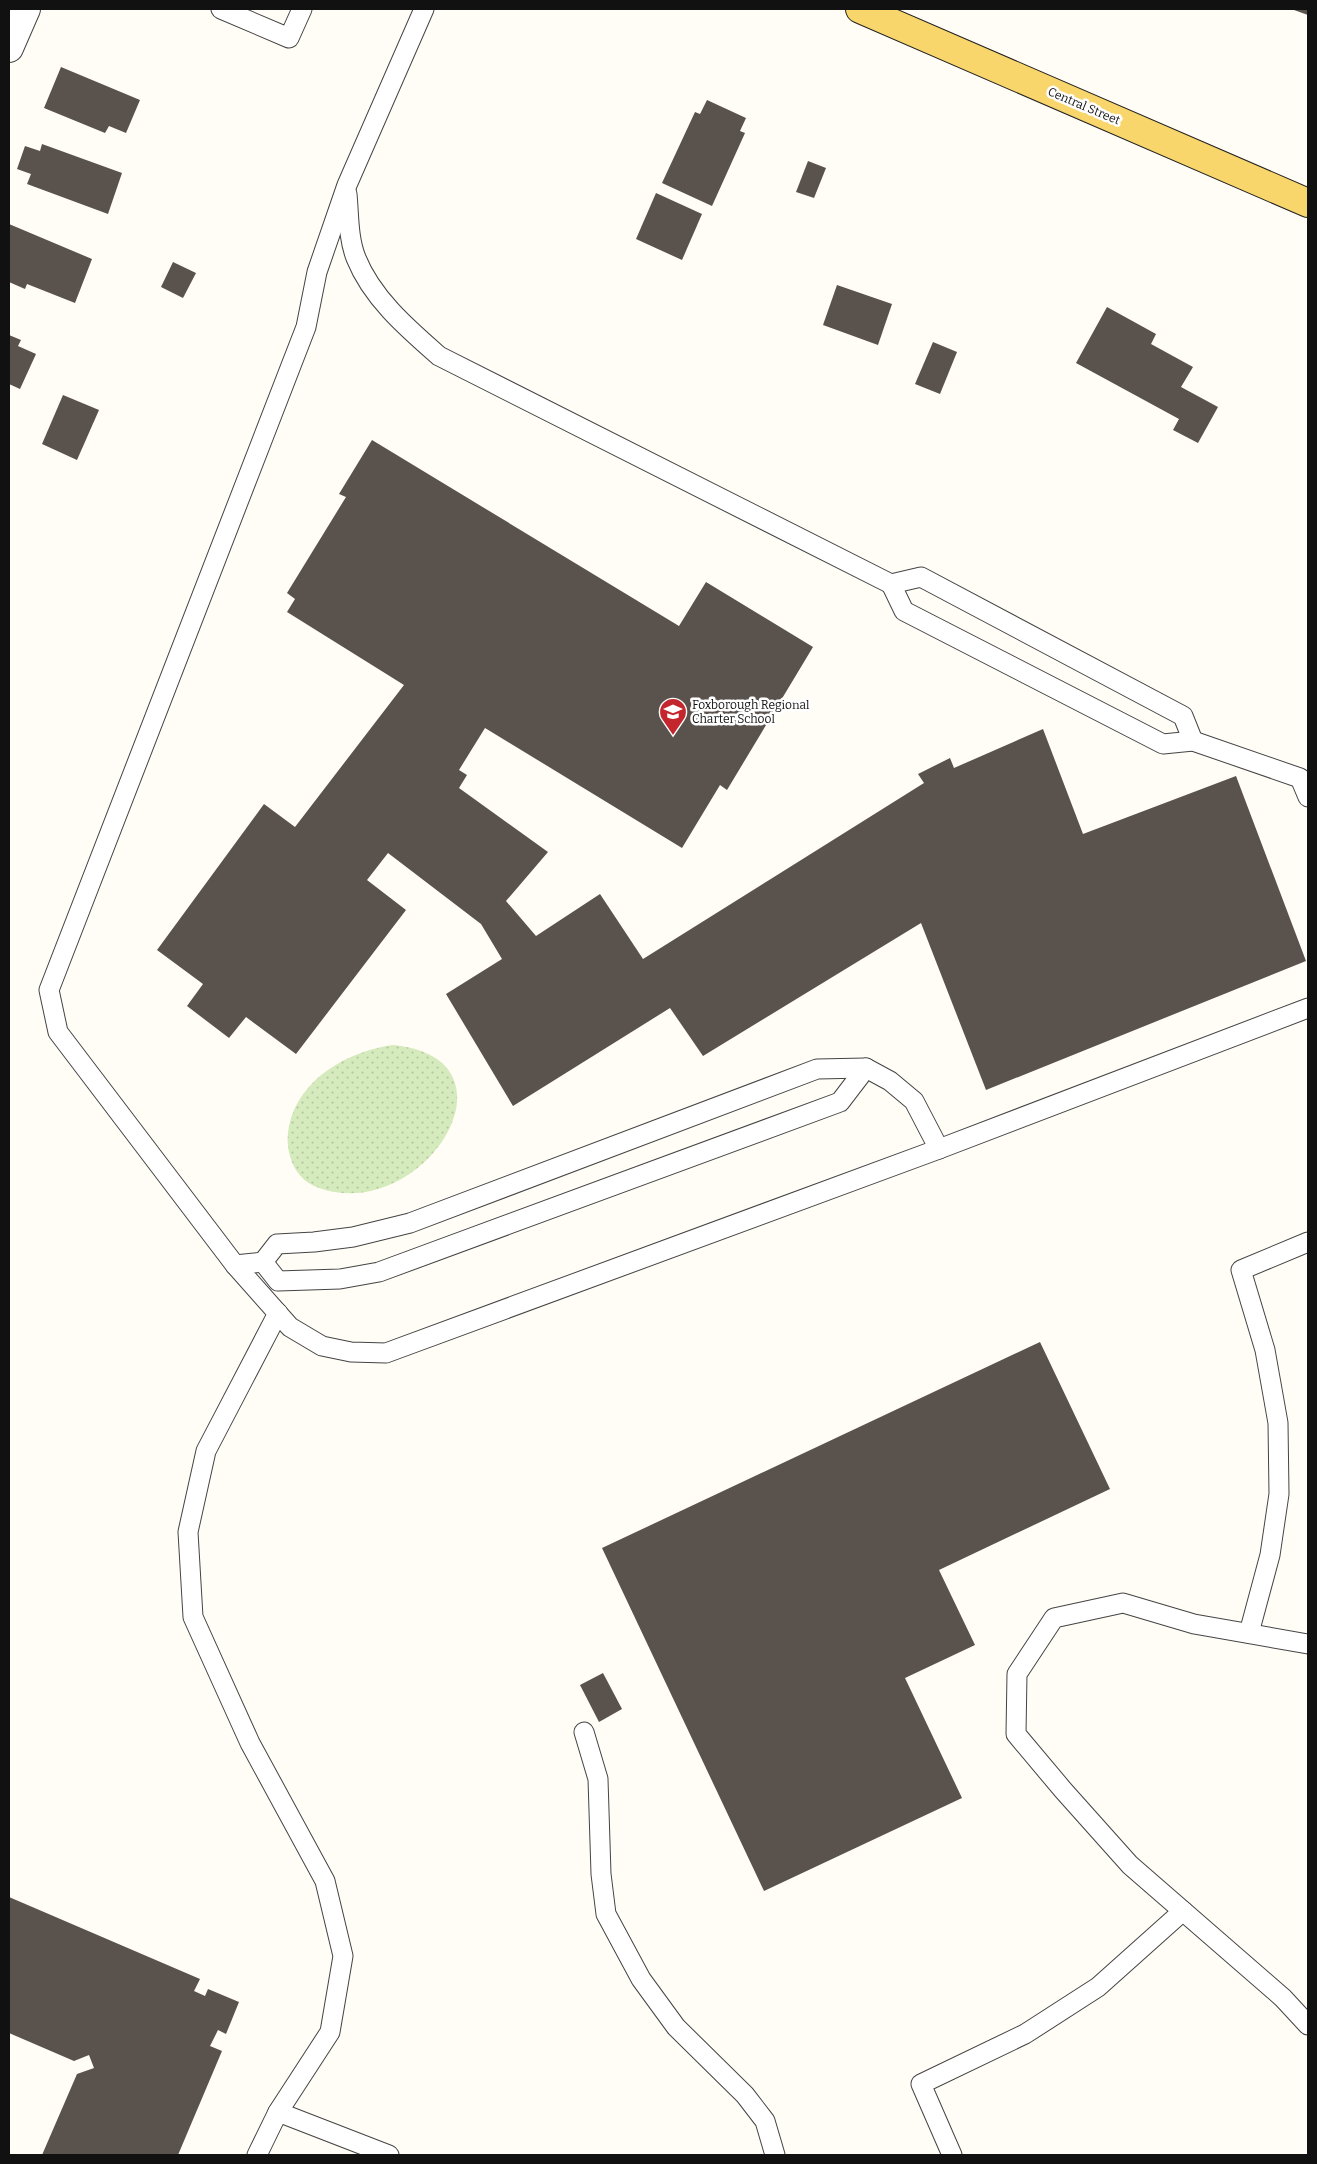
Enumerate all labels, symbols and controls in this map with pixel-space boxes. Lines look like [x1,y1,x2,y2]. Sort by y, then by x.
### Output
street label: Central Street [1046,84,1123,128]
school or university icon: Foxborough Regional Charter School [658,697,688,736]
place label: Foxborough Regional Charter School [692,698,810,726]

